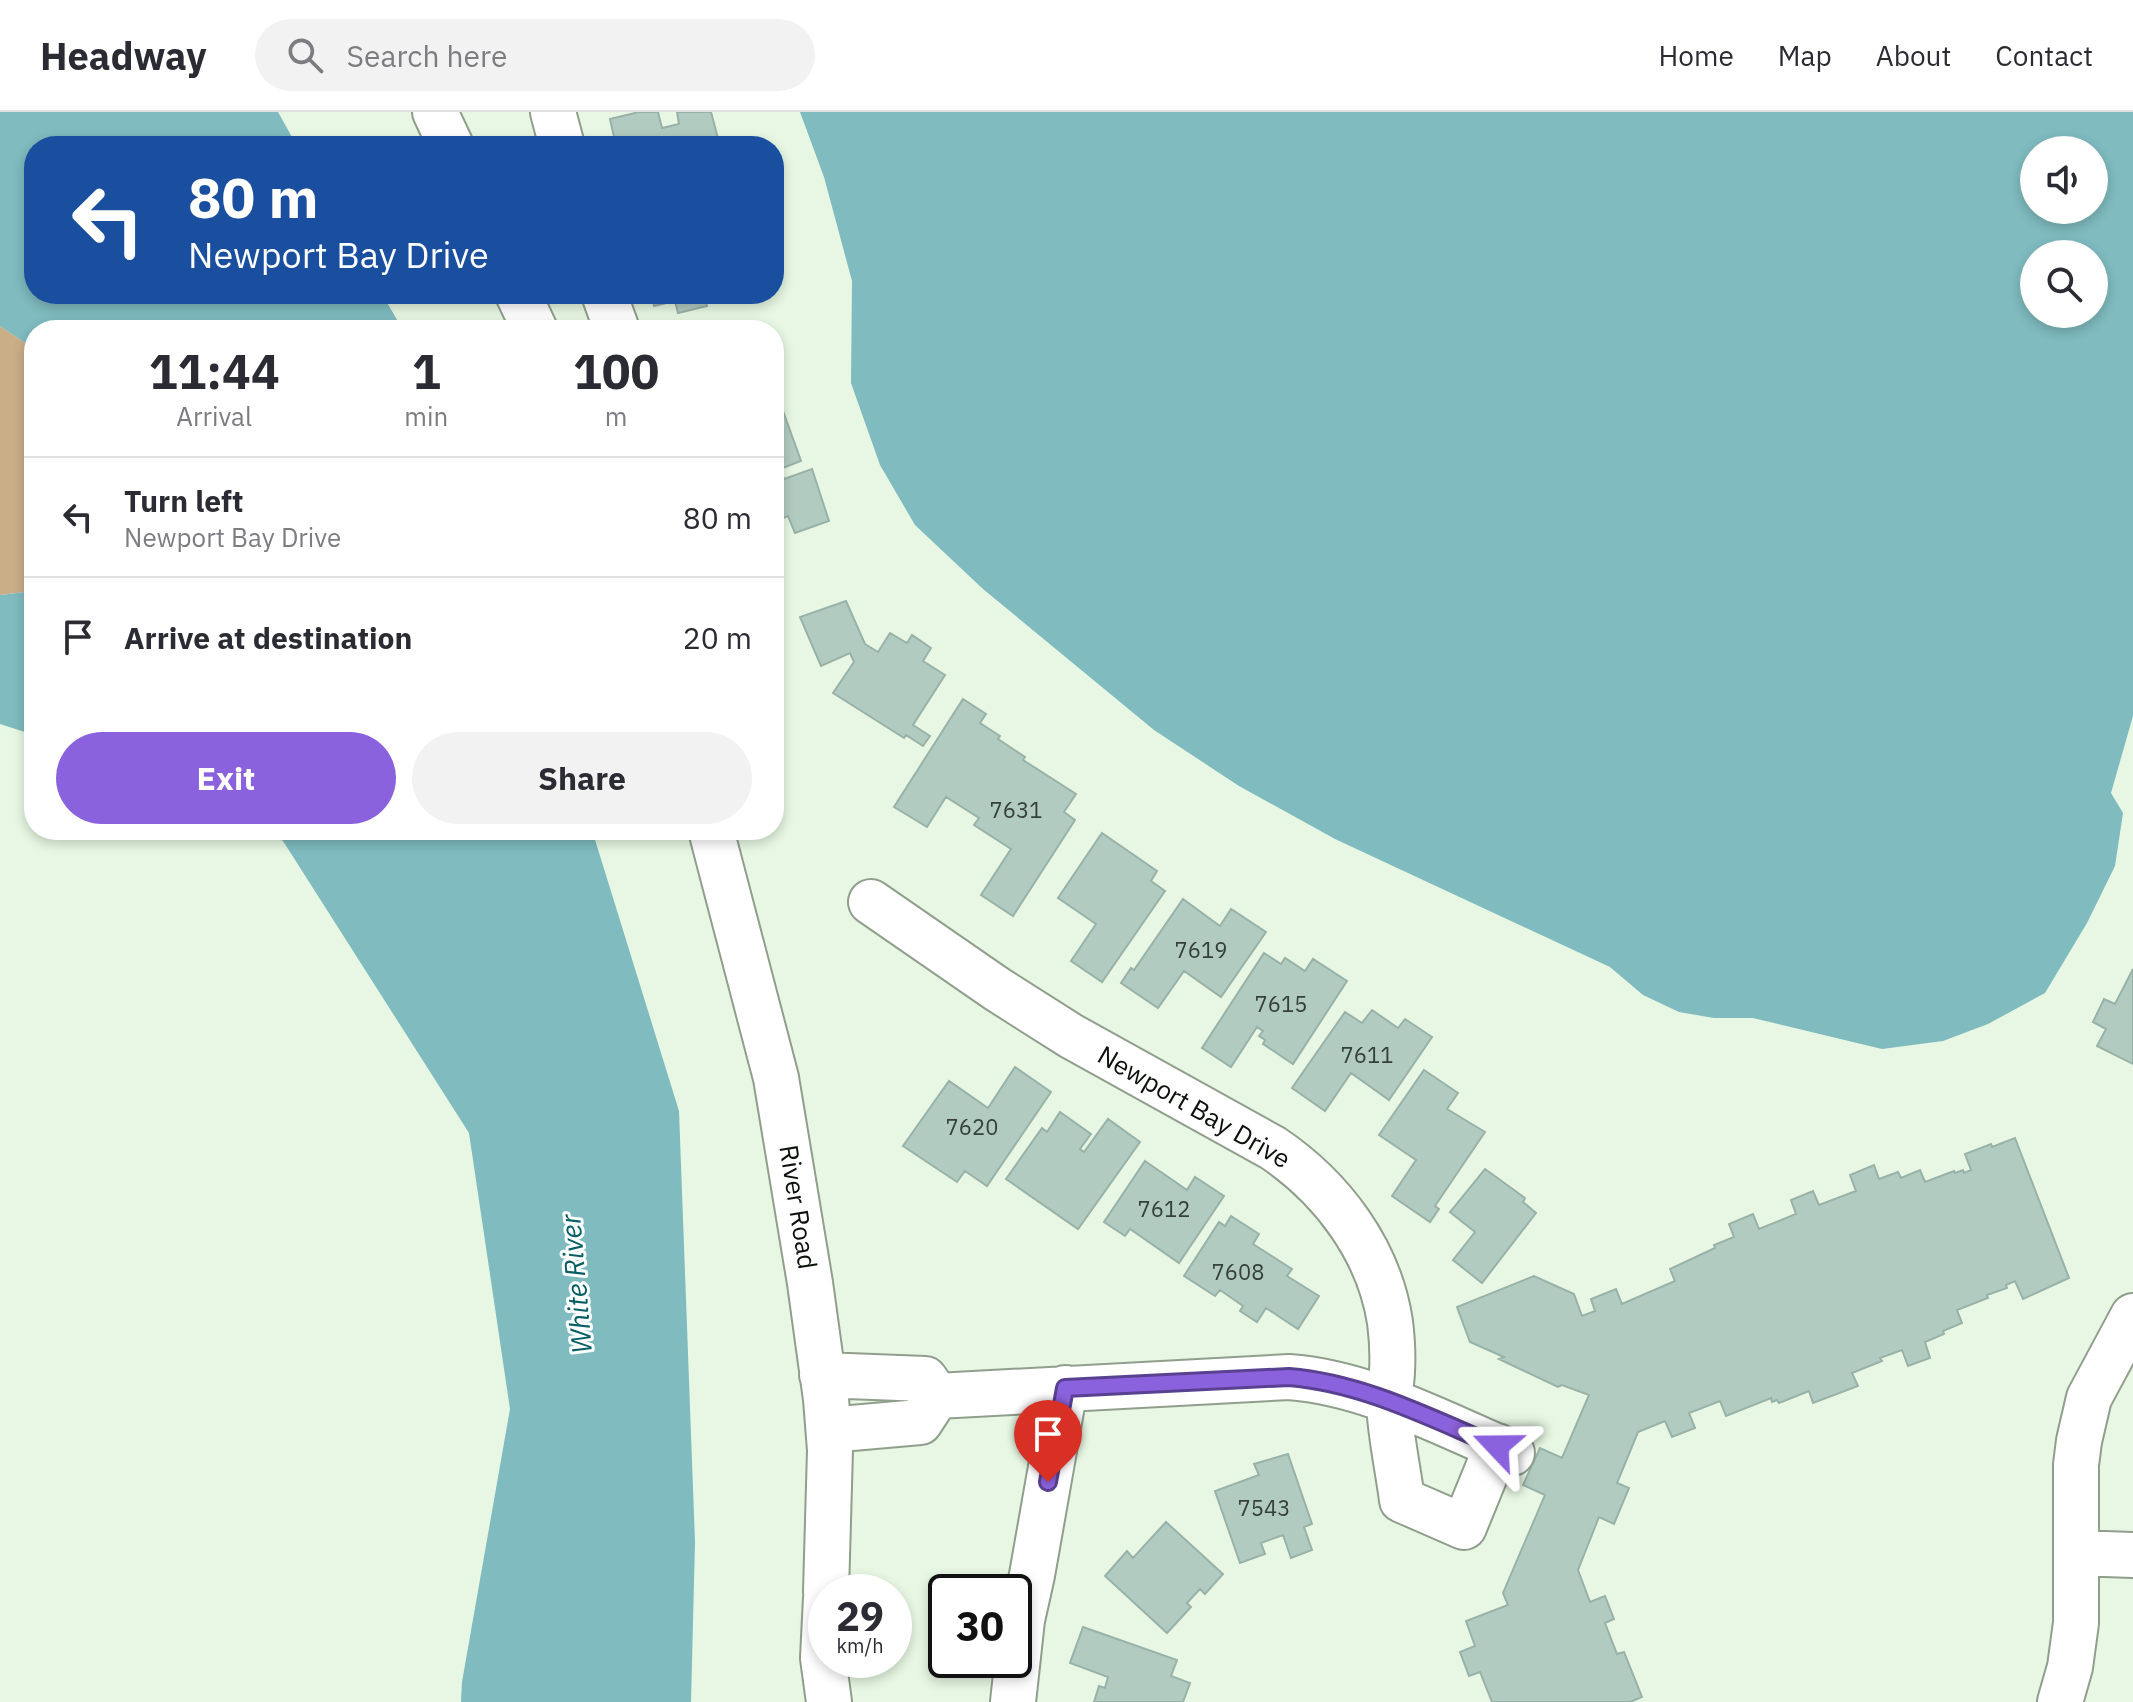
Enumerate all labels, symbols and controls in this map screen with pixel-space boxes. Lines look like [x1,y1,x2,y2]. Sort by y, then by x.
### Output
search box [255,19,815,91]
text: Headway [40,31,207,80]
icon: search [283,33,327,77]
text: Search here [347,36,507,75]
text: Home [1658,37,1734,74]
text: Map [1778,37,1832,74]
text: About [1876,37,1951,74]
text: Contact [1995,37,2093,74]
map controls [2020,136,2108,328]
button: sound [2020,136,2108,224]
text: 80 m [188,161,318,233]
icon: left [56,168,160,272]
text: Newport Bay Drive [188,231,489,278]
button: search [2020,240,2108,328]
text: 11:44 [149,340,280,402]
text: 1 [412,340,441,402]
text: 100 [573,340,659,402]
text: Arrival [176,399,252,433]
text: min [404,399,448,433]
text: m [605,399,627,433]
text: Turn left [124,481,243,520]
icon: left [56,495,100,539]
text: 80 m [683,498,752,537]
text: Newport Bay Drive [124,520,341,554]
icon: arrive [56,615,100,659]
text: Arrive at destination [124,618,412,657]
text: 20 m [683,618,752,657]
button: Exit [56,732,396,824]
button: Share [412,732,752,824]
house number: 7631 [990,795,1042,824]
house number: 7619 [1175,935,1227,964]
house number: 7615 [1255,989,1307,1018]
street label: Newport Bay Drive [1092,1037,1297,1175]
house number: 7611 [1341,1040,1393,1069]
house number: 7620 [946,1112,998,1141]
street label: River Road [772,1142,826,1271]
house number: 7612 [1138,1194,1190,1223]
water label: White River [551,1212,600,1355]
house number: 7608 [1212,1257,1264,1286]
pin [1014,1400,1082,1482]
position arrow [1455,1404,1539,1488]
icon: arrive [1026,1412,1070,1456]
house number: 7543 [1238,1493,1290,1522]
speed limit sign: 30 [928,1574,1032,1678]
text: 29 [836,1590,884,1642]
text: km/h [836,1632,884,1659]

